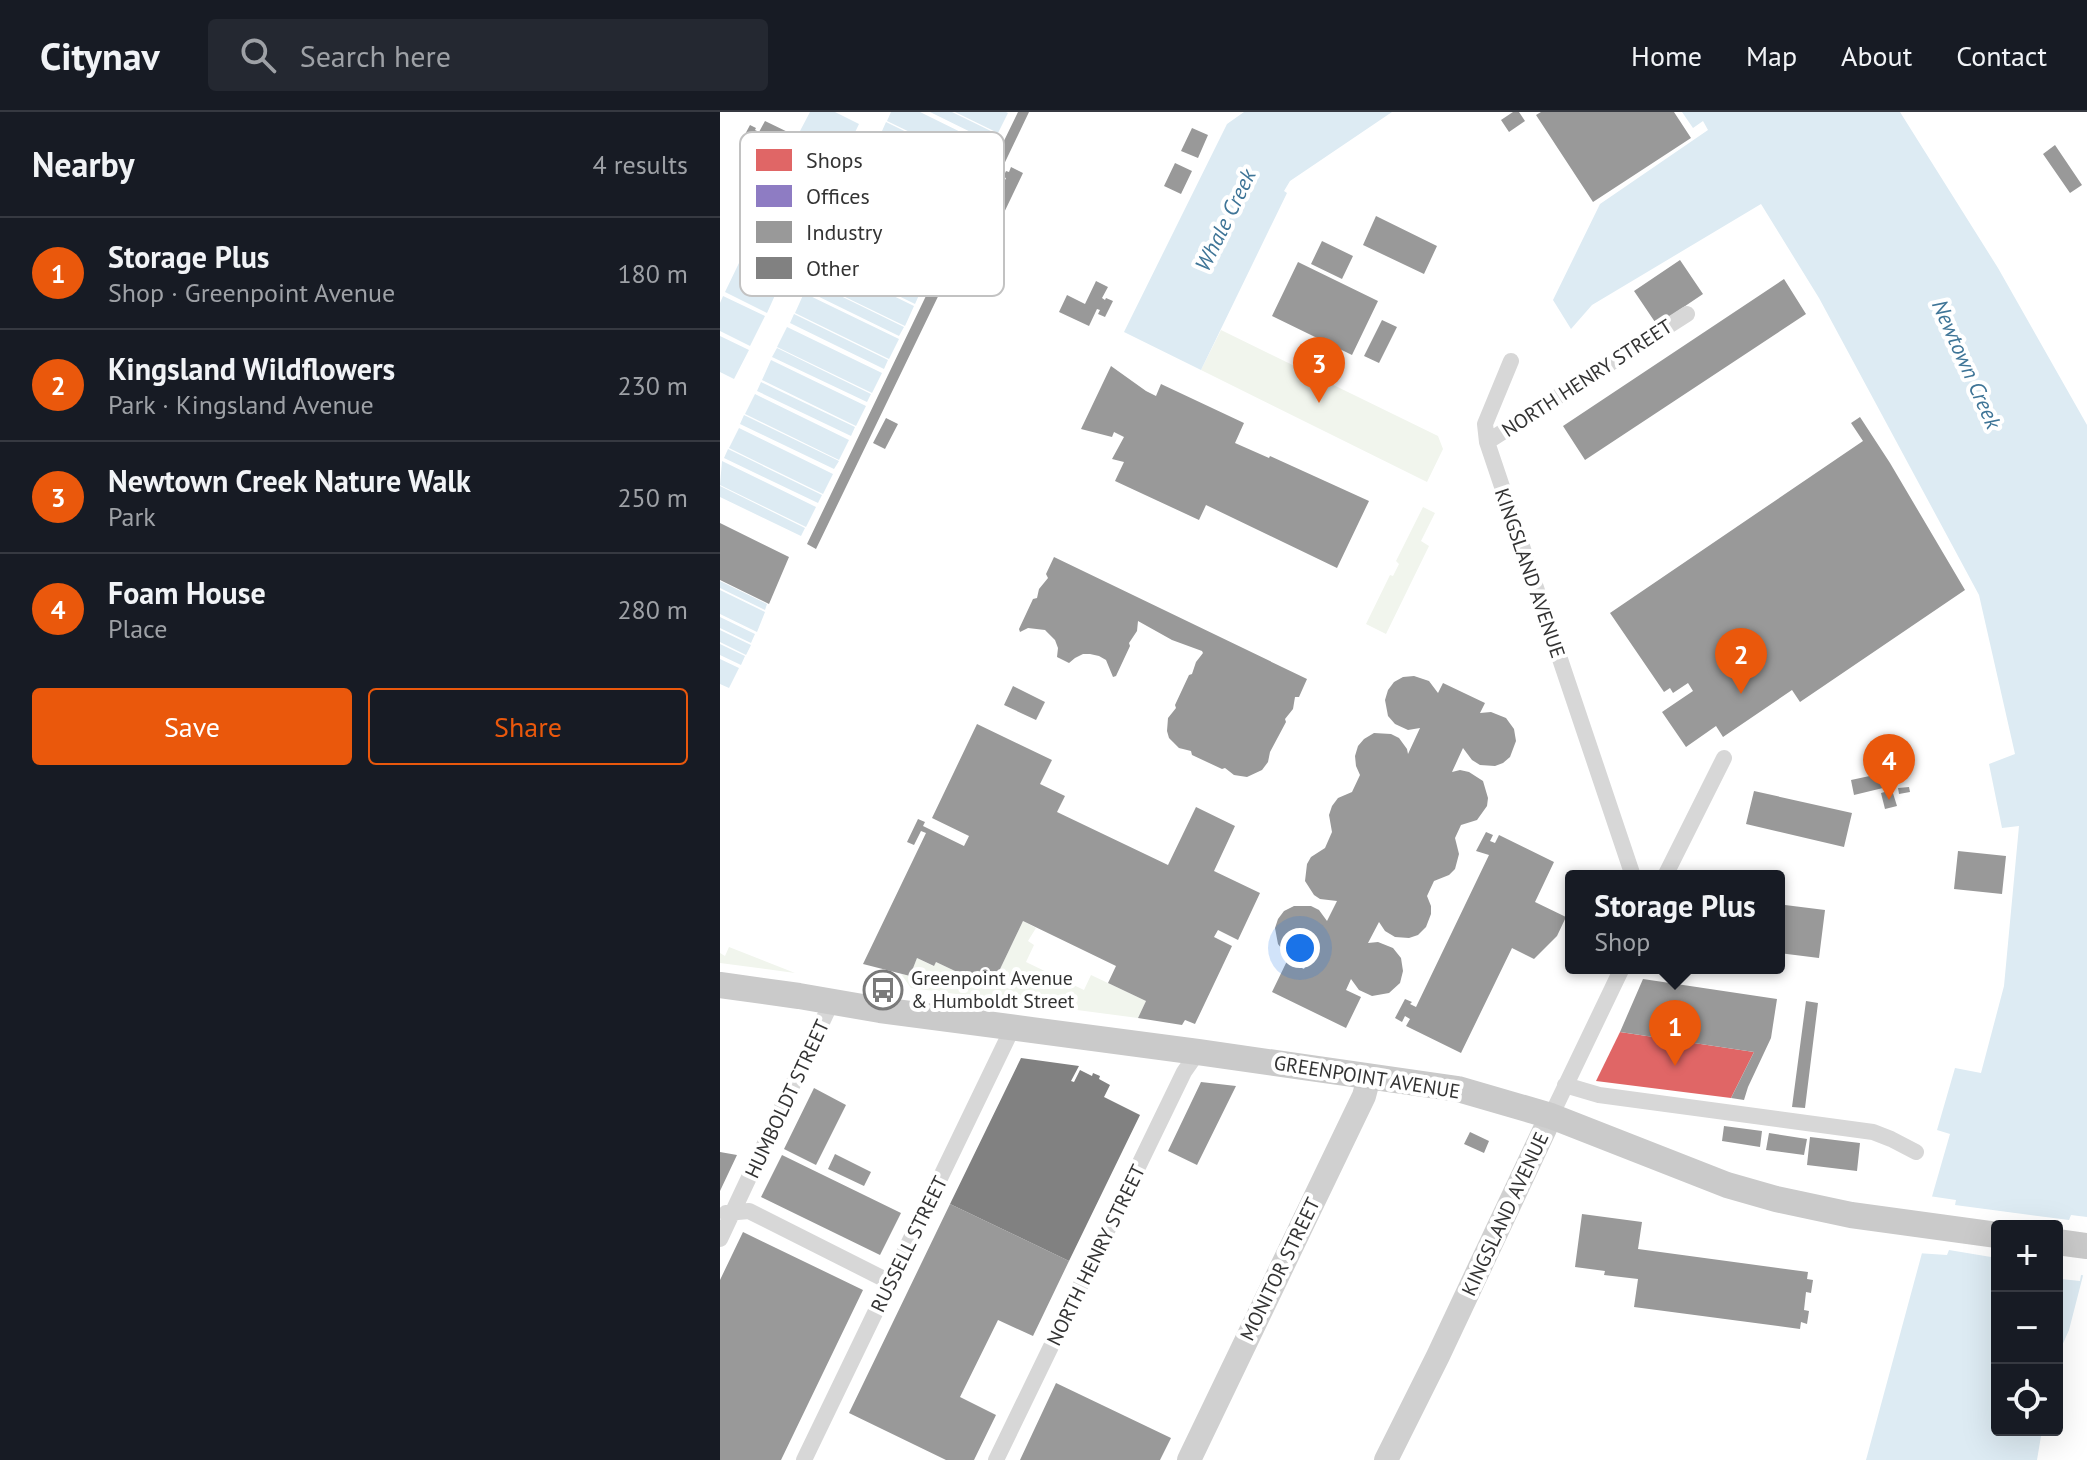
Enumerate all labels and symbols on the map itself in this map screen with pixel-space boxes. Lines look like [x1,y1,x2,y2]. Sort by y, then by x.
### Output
legend [740,132,1004,296]
text: Shops [806,146,863,174]
water label: Whale Creek [1188,163,1262,276]
text: Offices [806,182,870,210]
text: Industry [806,218,883,246]
text: Other [806,254,860,282]
water label: Newtown Creek [1926,295,2008,434]
street label: NORTH HENRY STREET [1497,313,1677,443]
pin: 3 [1293,337,1345,403]
street label: KINGSLAND AVENUE [1489,485,1571,661]
pin: 2 [1715,628,1767,694]
pin: 4 [1863,734,1915,800]
your location [1280,928,1320,968]
place label: Greenpoint Avenue & Humboldt Street [911,965,1075,1014]
bus stop icon: Greenpoint Avenue & Humboldt Street [862,969,904,1011]
pin: 1 [1649,1000,1701,1066]
street label: HUMBOLDT STREET [739,1016,835,1182]
street label: GREENPOINT AVENUE [1272,1049,1462,1105]
street label: KINGSLAND AVENUE [1456,1128,1554,1300]
street label: NORTH HENRY STREET [1041,1160,1151,1350]
street label: RUSSELL STREET [865,1172,953,1316]
street label: MONITOR STREET [1234,1193,1326,1345]

